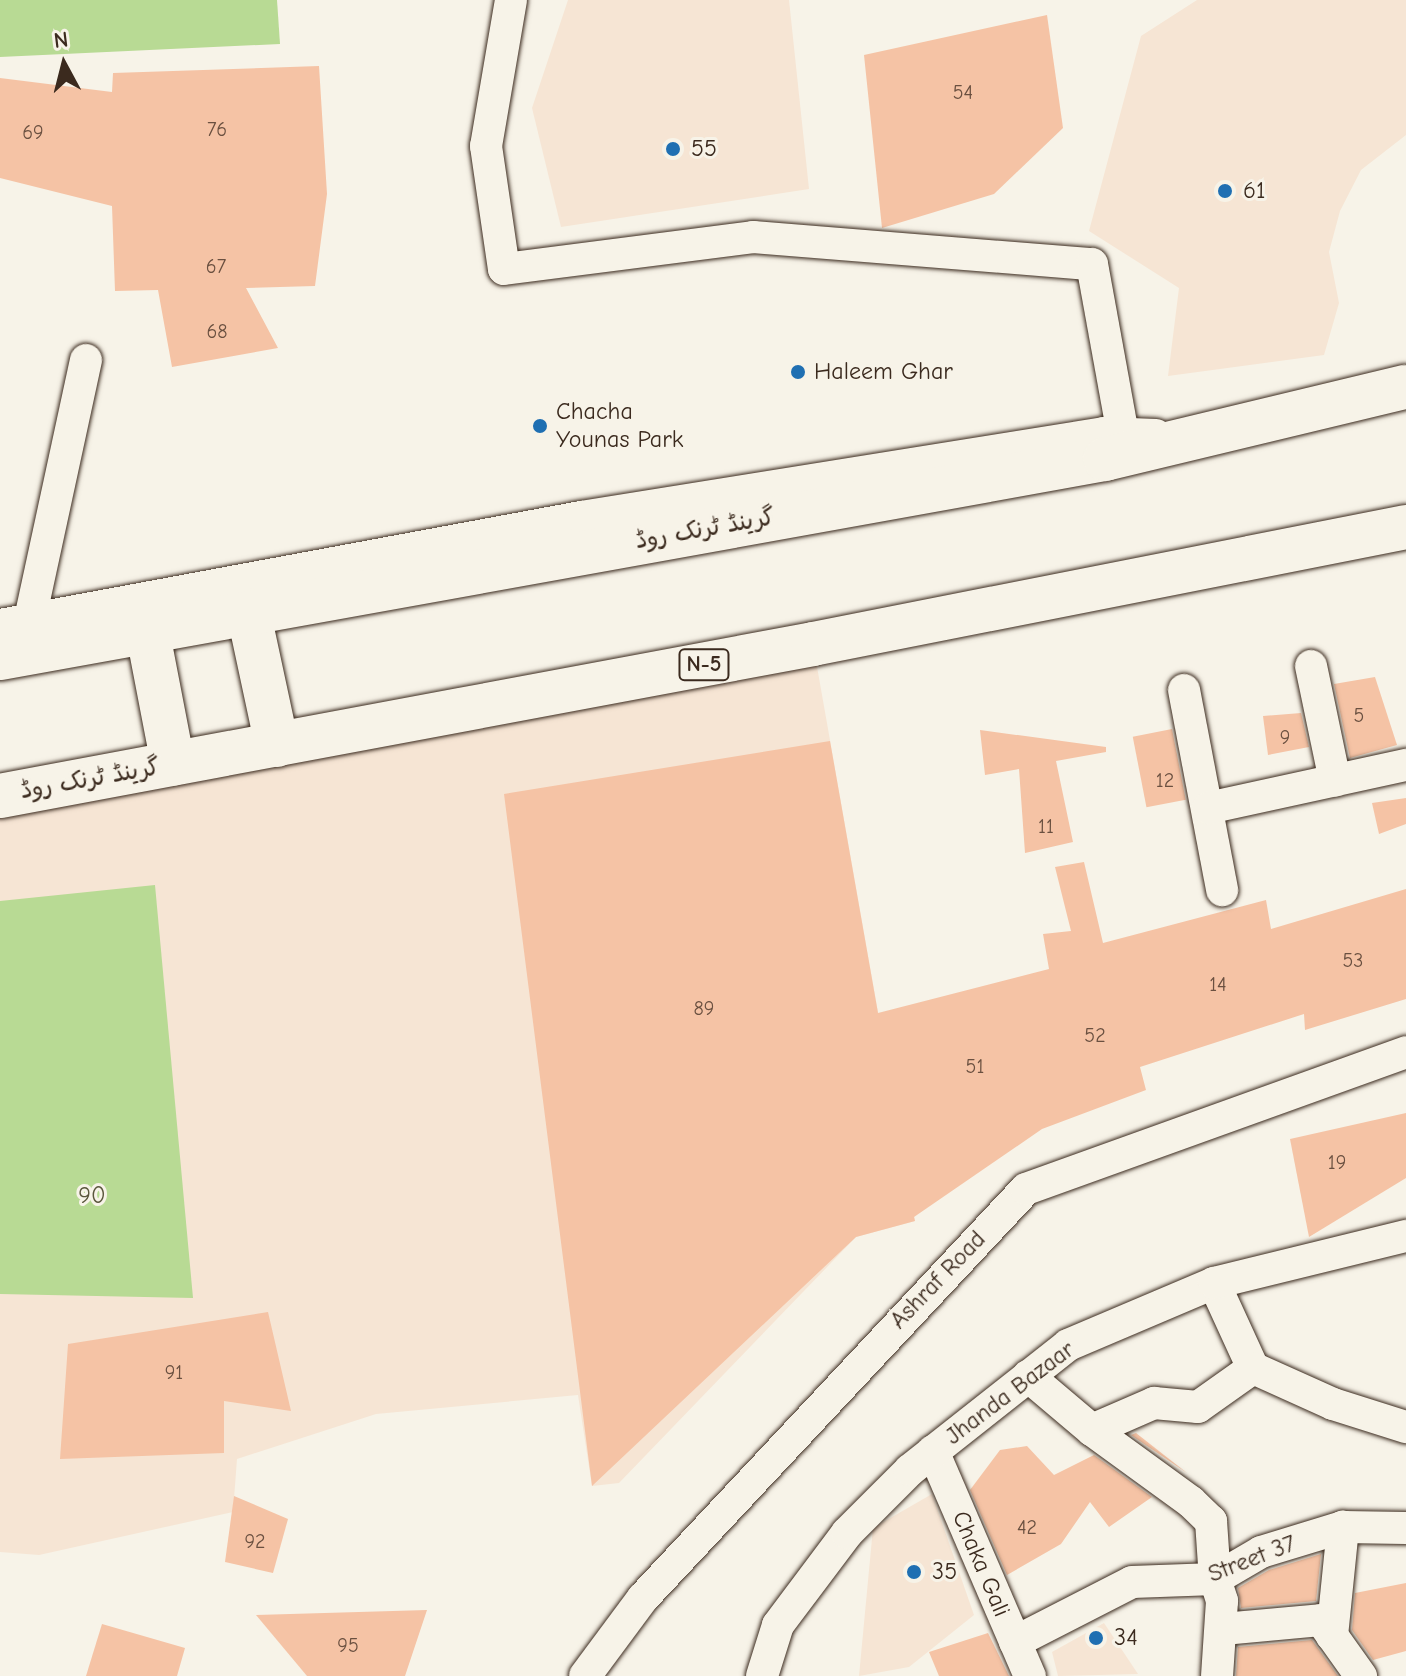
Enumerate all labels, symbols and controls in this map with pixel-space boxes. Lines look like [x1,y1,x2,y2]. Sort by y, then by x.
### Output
north arrow [24,24,104,104]
text: N [52,26,70,54]
house number: 54 [953,80,973,104]
house number: 76 [207,117,227,141]
house number: 69 [22,120,44,144]
place label: 55 [691,135,717,163]
marker: 55 [662,138,684,160]
place label: 61 [1243,177,1266,205]
marker: 61 [1214,180,1236,202]
house number: 67 [206,254,226,278]
house number: 68 [206,319,228,343]
place label: Haleem Ghar [814,358,953,386]
marker: Haleem Ghar [789,363,807,381]
place label: Chacha Younas Park [556,398,683,454]
marker: Chacha Younas Park [531,417,549,435]
street label: گرینڈ ٹرنک روڈ [633,503,777,555]
road number: N-5 [678,647,730,683]
house number: 5 [1354,703,1364,727]
house number: 9 [1280,725,1290,749]
street label: گرینڈ ٹرنک روڈ [18,753,162,805]
house number: 12 [1156,768,1174,792]
house number: 11 [1038,814,1054,838]
house number: 53 [1343,948,1363,972]
house number: 14 [1209,972,1227,996]
house number: 89 [694,996,714,1020]
house number: 52 [1084,1023,1106,1047]
house number: 51 [966,1054,984,1078]
house number: 19 [1328,1150,1346,1174]
park label: 90 [78,1182,106,1210]
street label: Ashraf Road [884,1225,992,1335]
street label: Jhanda Bazaar [940,1335,1080,1451]
house number: 91 [165,1360,183,1384]
street label: Chaka Gali [946,1507,1016,1621]
house number: 42 [1017,1515,1037,1539]
house number: 92 [244,1529,266,1553]
street label: Street 37 [1204,1529,1300,1589]
place label: 35 [932,1558,957,1586]
marker: 35 [903,1561,925,1583]
place label: 34 [1114,1624,1138,1652]
marker: 34 [1085,1627,1107,1649]
house number: 95 [337,1633,359,1657]

